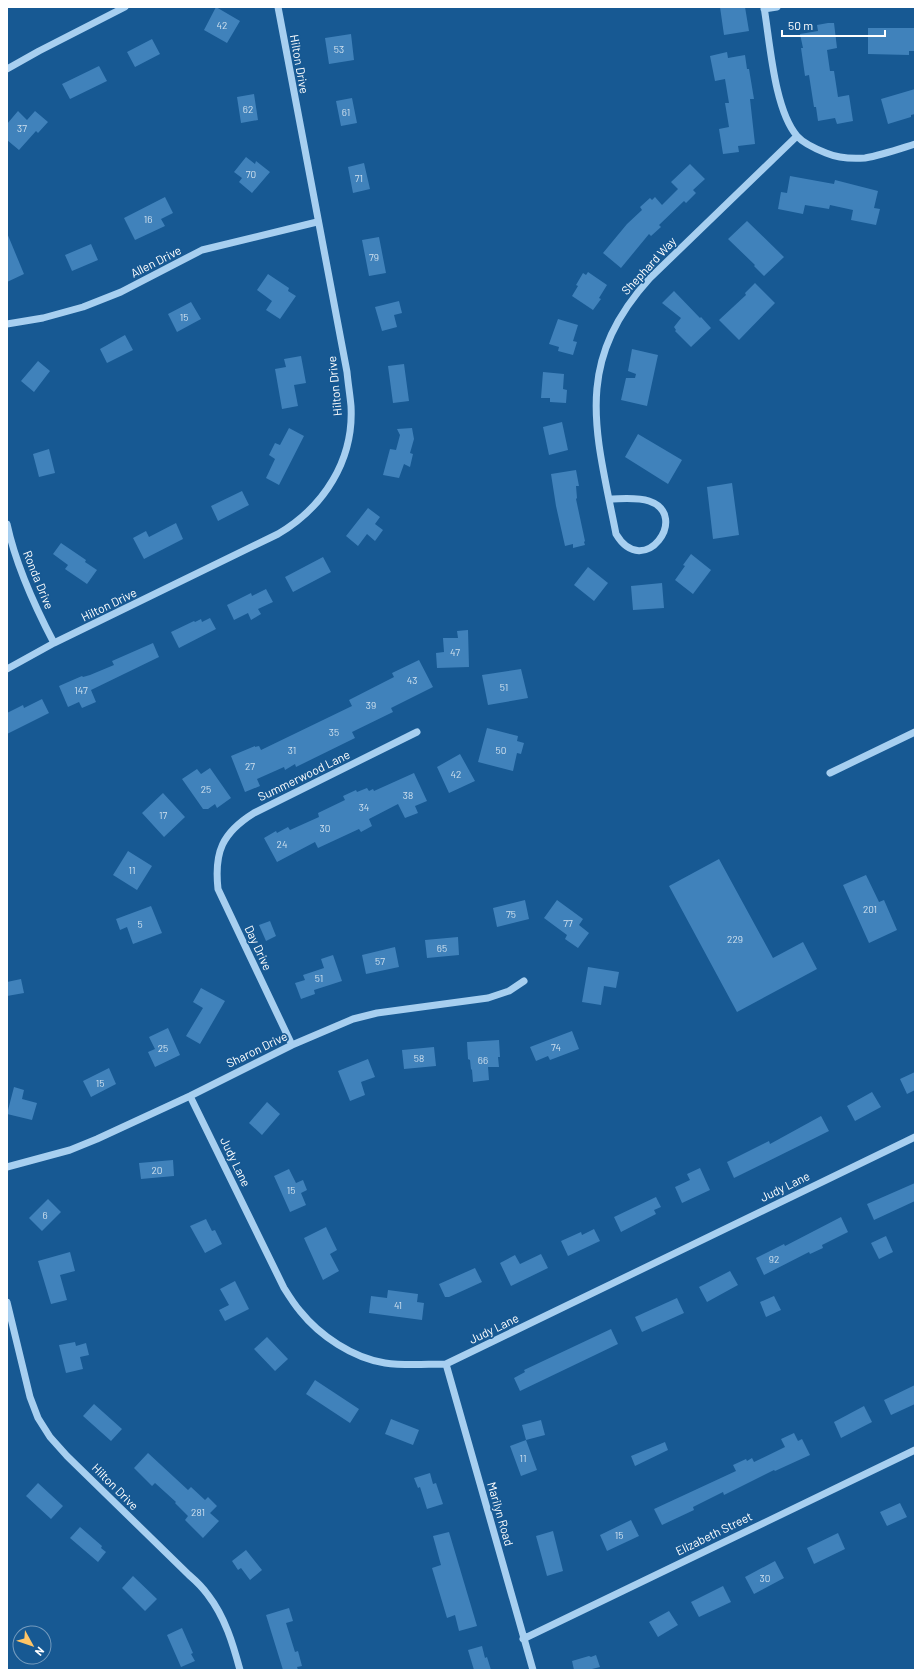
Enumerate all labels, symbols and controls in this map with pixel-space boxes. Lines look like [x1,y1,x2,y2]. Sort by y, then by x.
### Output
scale bar [782,12,885,38]
text: 50 m [788,18,813,32]
house number: 42 [217,19,227,31]
street label: Hilton Drive [288,33,312,95]
house number: 53 [334,43,344,55]
house number: 62 [243,103,253,115]
house number: 61 [342,106,350,118]
house number: 37 [17,122,27,134]
house number: 70 [246,168,256,180]
house number: 71 [355,172,363,184]
house number: 16 [144,213,152,225]
street label: Shephard Way [618,233,679,297]
street label: Allen Drive [128,242,183,280]
house number: 79 [369,251,379,263]
house number: 15 [180,311,188,323]
street label: Hilton Drive [324,356,344,417]
street label: Ronda Drive [21,548,57,611]
street label: Hilton Drive [79,585,139,624]
house number: 47 [450,646,460,658]
house number: 43 [407,674,417,686]
house number: 51 [500,681,508,693]
house number: 147 [74,684,88,696]
house number: 39 [366,699,376,711]
house number: 35 [329,726,339,738]
house number: 31 [288,744,296,756]
house number: 50 [496,744,506,756]
street label: Summerwood Lane [255,747,352,803]
house number: 27 [245,760,255,772]
house number: 42 [451,768,461,780]
house number: 25 [201,783,211,795]
house number: 38 [403,789,413,801]
house number: 34 [359,801,369,813]
house number: 17 [159,809,167,821]
house number: 30 [320,822,330,834]
house number: 24 [277,838,287,850]
house number: 11 [128,864,136,876]
house number: 201 [863,903,877,915]
house number: 75 [506,908,516,920]
house number: 77 [563,917,573,929]
house number: 5 [137,918,143,930]
street label: Day Drive [242,923,275,972]
house number: 229 [727,933,743,945]
house number: 65 [437,942,447,954]
house number: 57 [375,955,385,967]
house number: 51 [315,972,323,984]
street label: Sharon Drive [224,1028,289,1070]
house number: 74 [551,1041,561,1053]
house number: 25 [158,1042,168,1054]
house number: 58 [414,1052,424,1064]
house number: 66 [478,1054,488,1066]
house number: 15 [96,1077,104,1089]
street label: Judy Lane [218,1134,254,1189]
house number: 20 [151,1164,163,1176]
street label: Judy Lane [757,1168,812,1204]
house number: 15 [287,1184,295,1196]
house number: 6 [42,1209,48,1221]
house number: 92 [769,1253,779,1265]
house number: 41 [394,1299,402,1311]
street label: Judy Lane [466,1310,521,1346]
house number: 11 [519,1452,527,1464]
street label: Hilton Drive [90,1460,142,1512]
street label: Marilyn Road [485,1480,517,1547]
house number: 281 [191,1506,205,1518]
street label: Elizabeth Street [673,1509,754,1558]
house number: 15 [615,1529,623,1541]
house number: 30 [760,1572,770,1584]
north arrow [12,1625,52,1665]
text: N [33,1645,47,1659]

